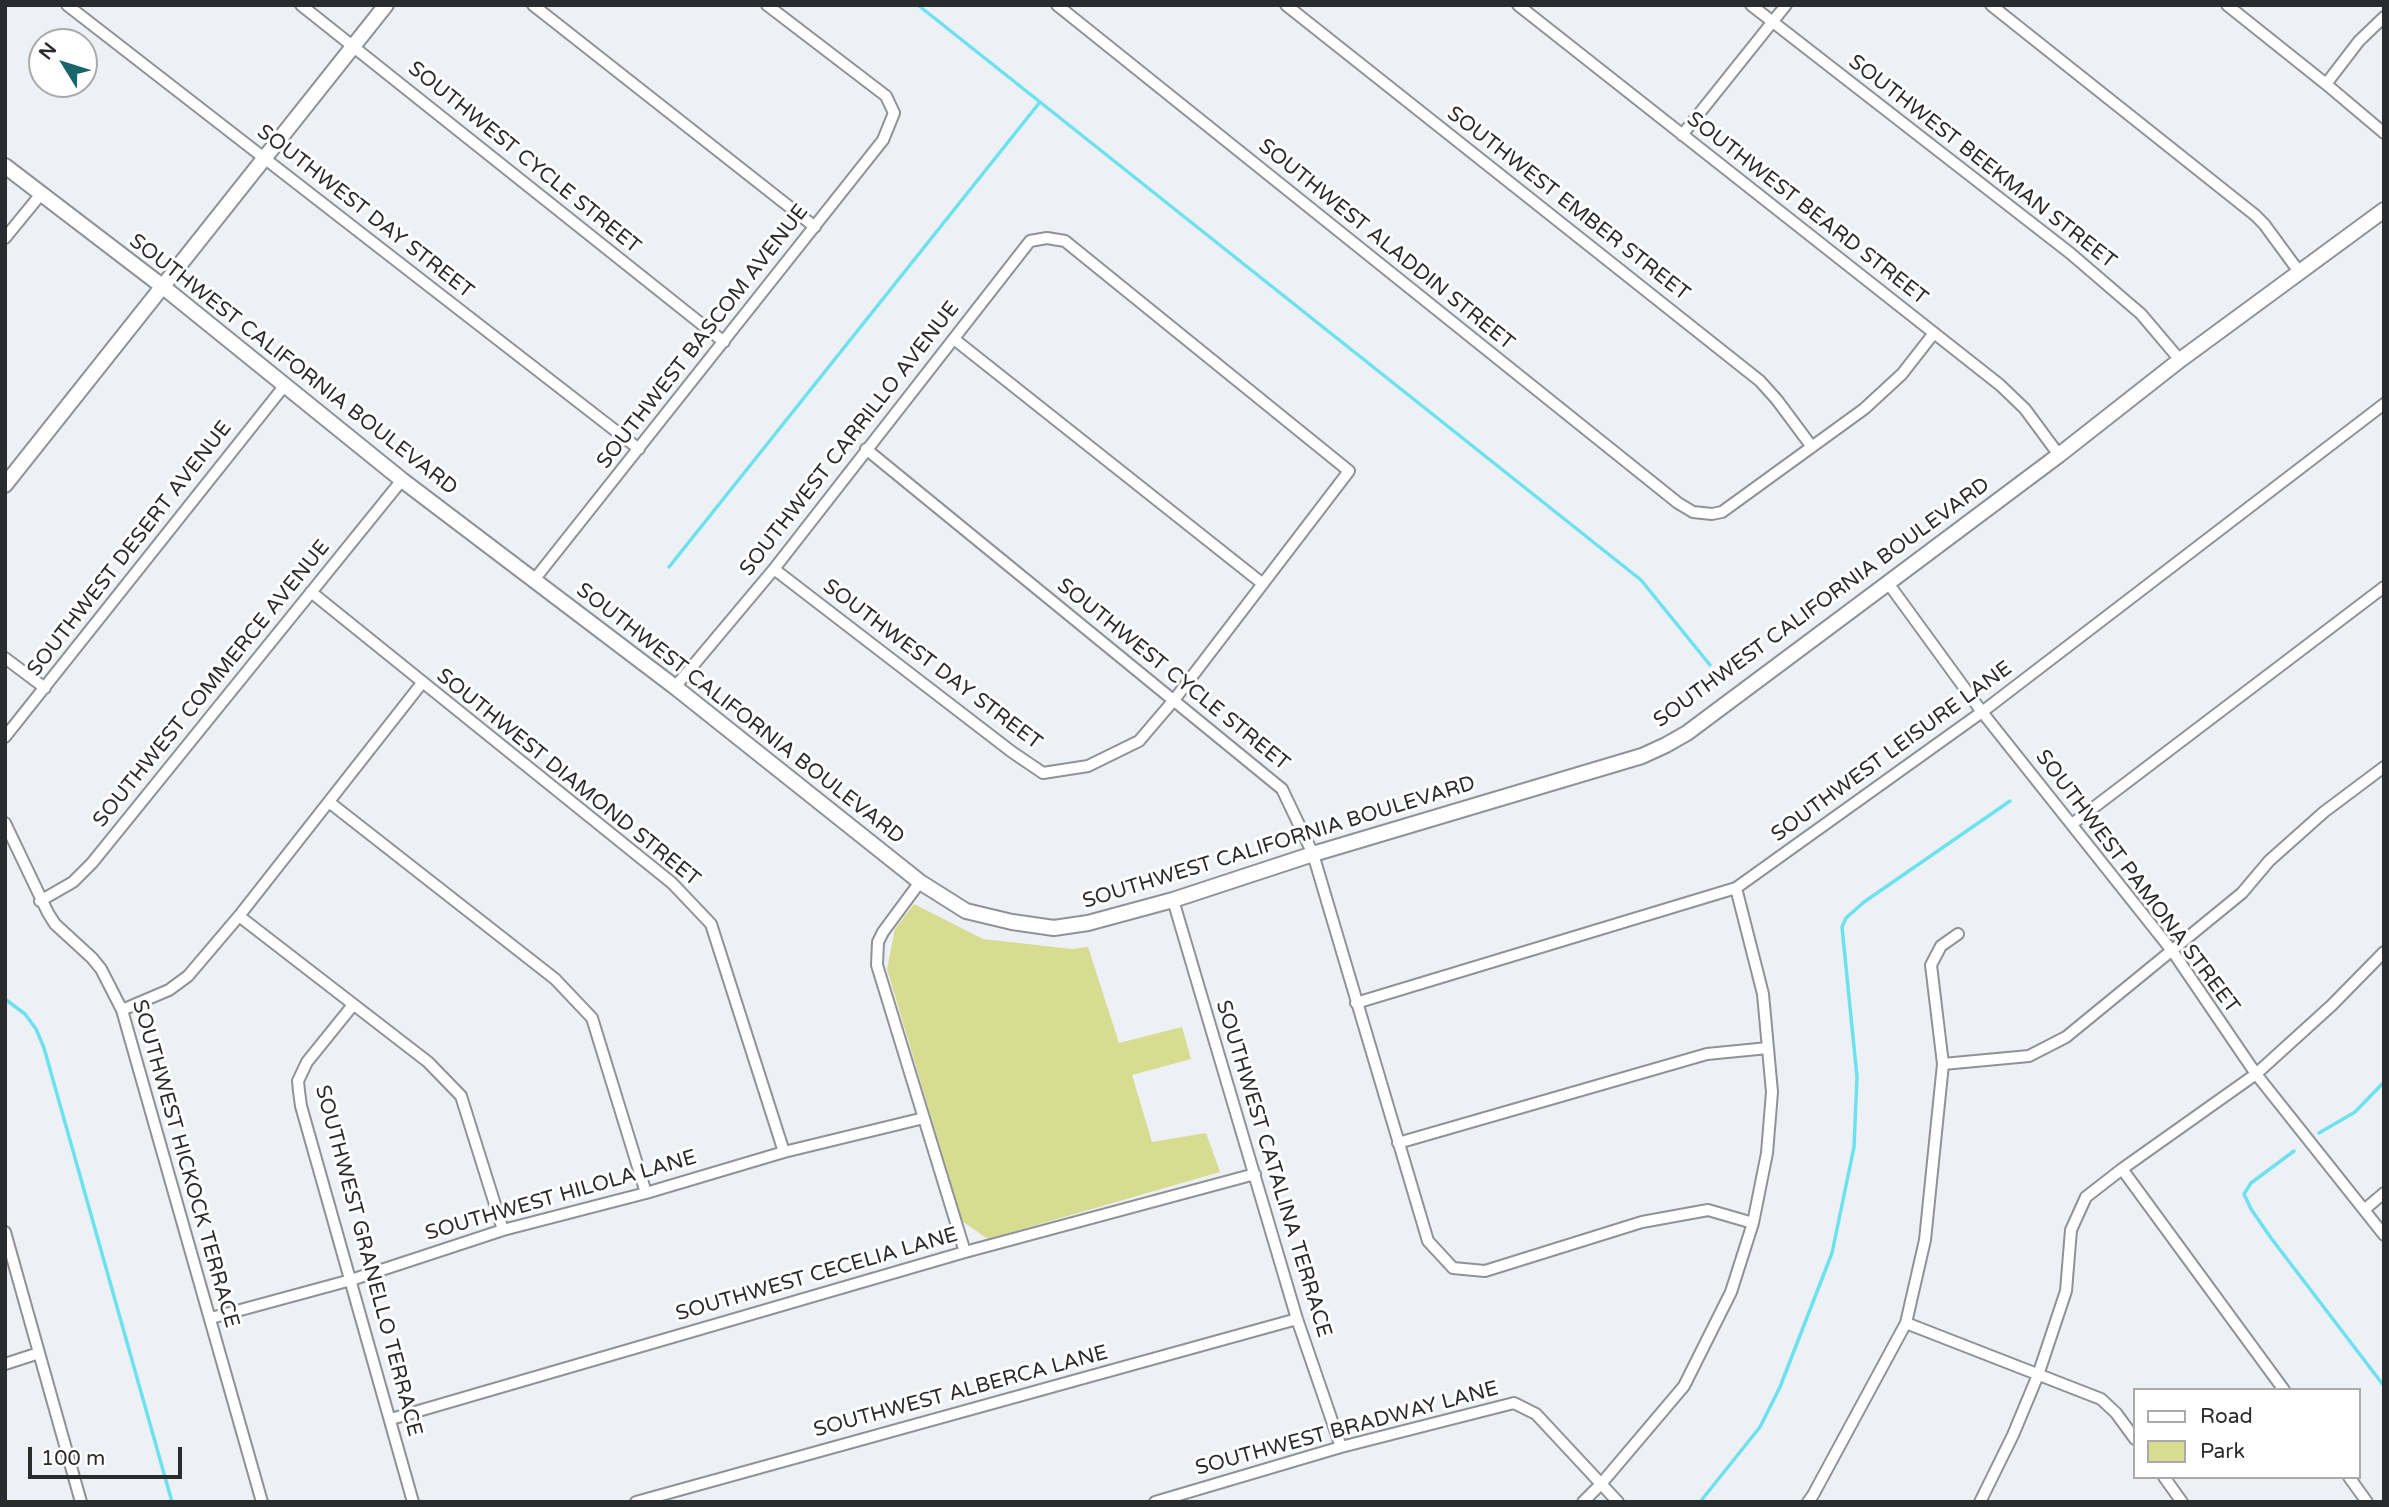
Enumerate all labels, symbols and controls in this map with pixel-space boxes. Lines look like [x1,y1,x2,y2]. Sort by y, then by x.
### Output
north arrow [28,28,98,98]
text: N [35,39,61,64]
street label: SOUTHWEST BEEKMAN STREET [1843,50,2121,274]
street label: SOUTHWEST CYCLE STREET [403,56,645,260]
street label: SOUTHWEST EMBER STREET [1442,101,1694,307]
street label: SOUTHWEST BEARD STREET [1681,107,1933,311]
street label: SOUTHWEST DAY STREET [252,120,478,304]
street label: SOUTHWEST ALADDIN STREET [1253,134,1519,356]
street label: SOUTHWEST BASCOM AVENUE [592,200,814,474]
street label: SOUTHWEST CALIFORNIA BOULEVARD [124,229,462,501]
street label: SOUTHWEST CARRILLO AVENUE [735,297,965,581]
street label: SOUTHWEST DESERT AVENUE [22,416,238,682]
street label: SOUTHWEST CALIFORNIA BOULEVARD [1649,473,1995,733]
street label: SOUTHWEST COMMERCE AVENUE [88,535,336,833]
street label: SOUTHWEST CYCLE STREET [1052,573,1294,777]
street label: SOUTHWEST DAY STREET [817,574,1047,756]
street label: SOUTHWEST CALIFORNIA BOULEVARD [571,578,909,850]
street label: SOUTHWEST LEISURE LANE [1767,656,2017,848]
street label: SOUTHWEST DIAMOND STREET [431,664,705,892]
street label: SOUTHWEST PAMONA STREET [2030,745,2244,1019]
street label: SOUTHWEST CALIFORNIA BOULEVARD [1080,771,1478,915]
street label: SOUTHWEST HICKOCK TERRACE [126,997,244,1331]
street label: SOUTHWEST CATALINA TERRACE [1210,997,1336,1341]
street label: SOUTHWEST GRANELLO TERRACE [309,1083,427,1439]
street label: SOUTHWEST HILOLA LANE [422,1145,700,1247]
street label: SOUTHWEST CECELIA LANE [673,1223,961,1327]
street label: SOUTHWEST ALBERCA LANE [811,1341,1111,1443]
street label: SOUTHWEST BRADWAY LANE [1193,1376,1501,1482]
legend [2134,1388,2361,1479]
text: Road [2200,1404,2253,1429]
scale bar [32,1434,186,1478]
text: Park [2200,1439,2245,1464]
text: 100 m [41,1446,105,1471]

